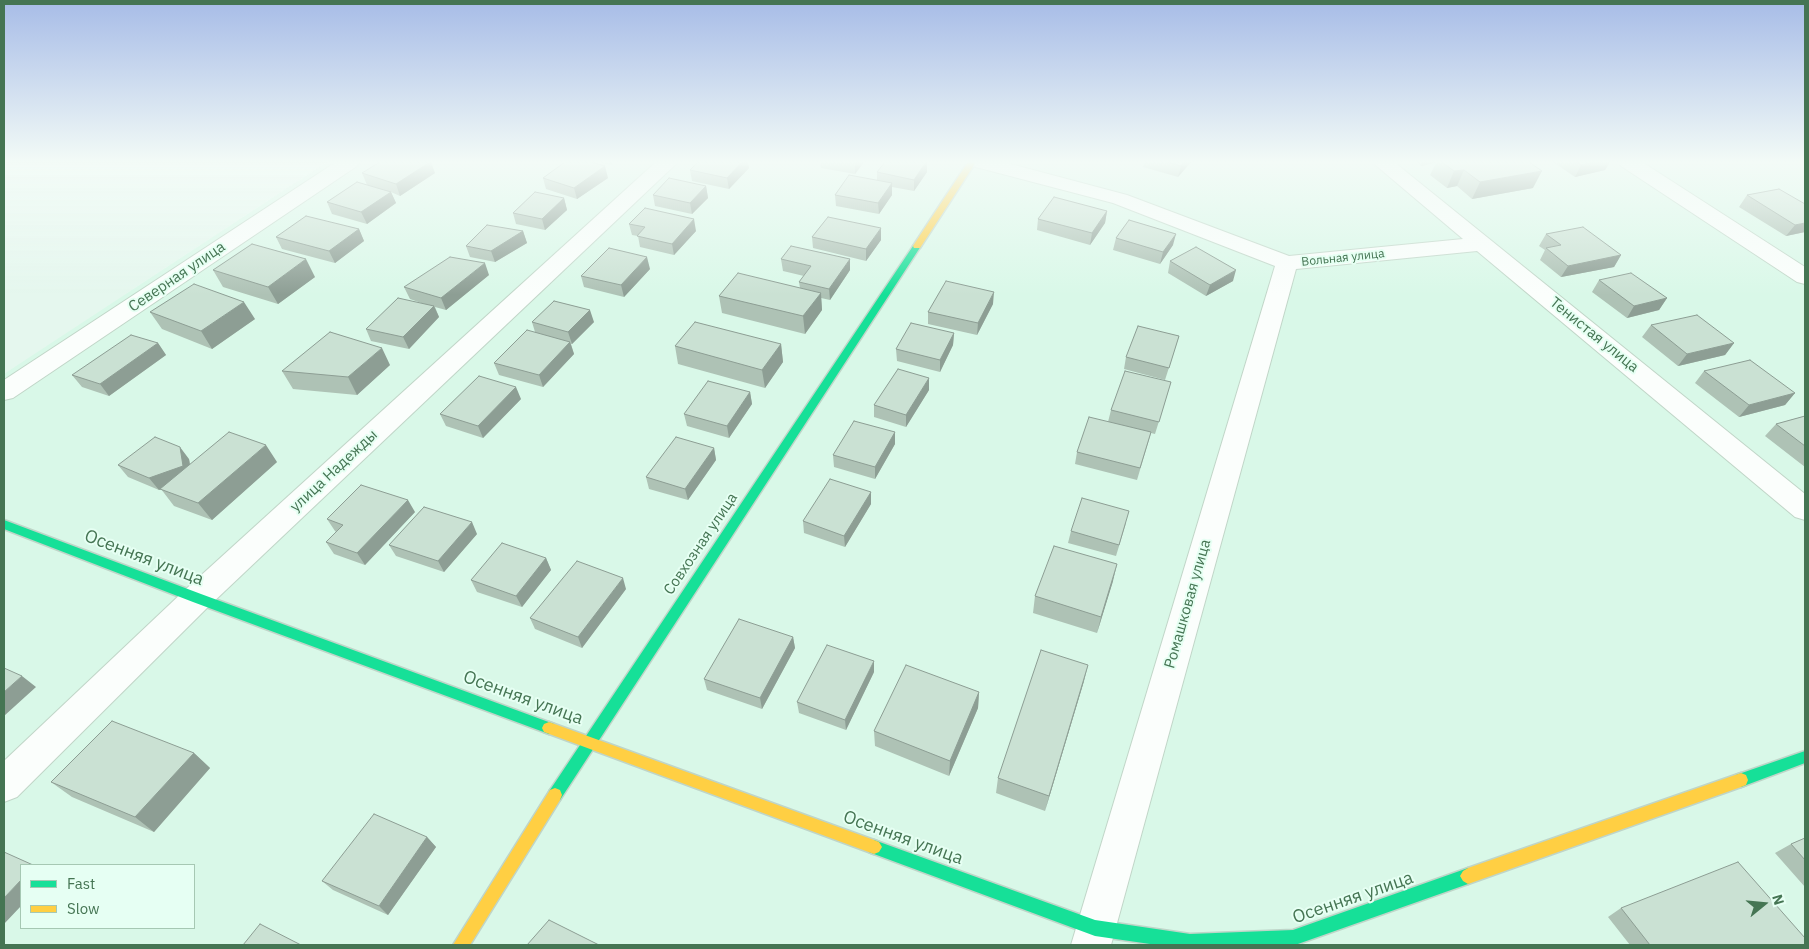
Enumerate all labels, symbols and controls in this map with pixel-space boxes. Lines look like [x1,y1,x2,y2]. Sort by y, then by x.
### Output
street label: Северная улица [125,238,229,316]
street label: Вольная улица [1301,246,1385,270]
street label: Тенистая улица [1546,294,1642,376]
street label: улица Надежды [287,426,381,516]
street label: Совхозная улица [660,490,742,598]
street label: Осенняя улица [81,525,207,591]
street label: Ромашковая улица [1161,537,1215,671]
street label: Осенняя улица [460,666,586,730]
street label: Осенняя улица [840,806,966,870]
legend [20,864,195,929]
street label: Осенняя улица [1290,867,1416,929]
text: Fast [67,874,95,893]
north arrow [1739,879,1789,929]
text: N [1768,892,1788,907]
text: Slow [67,899,100,918]

